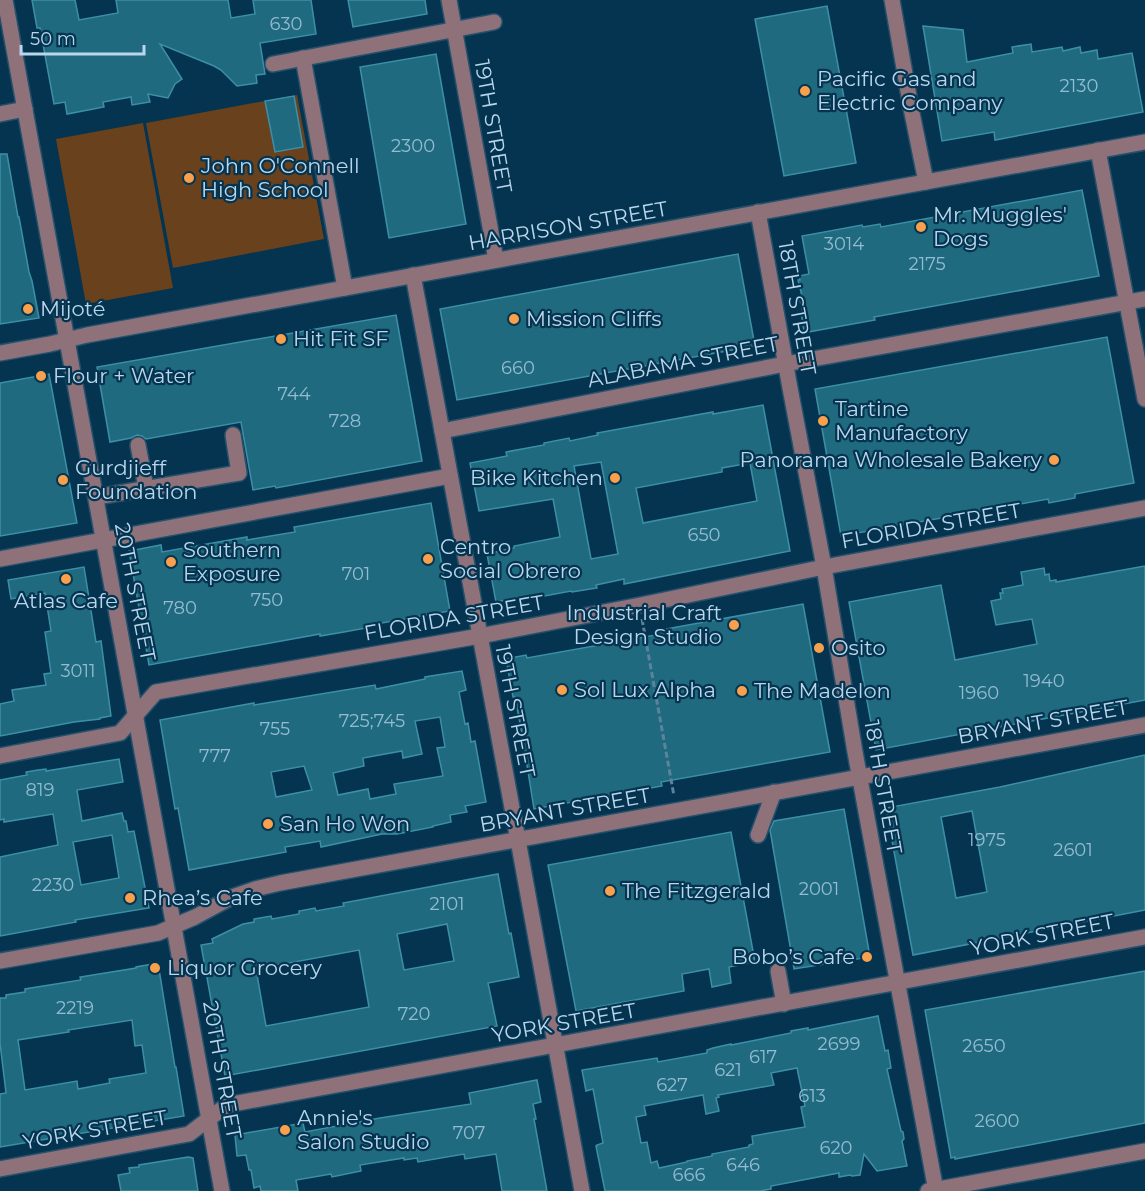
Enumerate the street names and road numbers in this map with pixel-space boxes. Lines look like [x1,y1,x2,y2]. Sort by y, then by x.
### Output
street label: 19TH STREET [469,57,517,194]
street label: HARRISON STREET [466,196,670,255]
street label: 18TH STREET [773,239,822,377]
street label: ALABAMA STREET [585,331,781,392]
street label: FLORIDA STREET [839,497,1023,554]
street label: 20TH STREET [110,521,161,663]
street label: FLORIDA STREET [362,589,546,646]
street label: 19TH STREET [490,642,541,779]
street label: BRYANT STREET [956,694,1130,749]
street label: 18TH STREET [859,718,908,856]
street label: BRYANT STREET [478,782,652,837]
street label: YORK STREET [968,908,1116,961]
street label: YORK STREET [490,998,638,1047]
street label: 20TH STREET [198,999,247,1141]
street label: YORK STREET [21,1105,169,1154]

